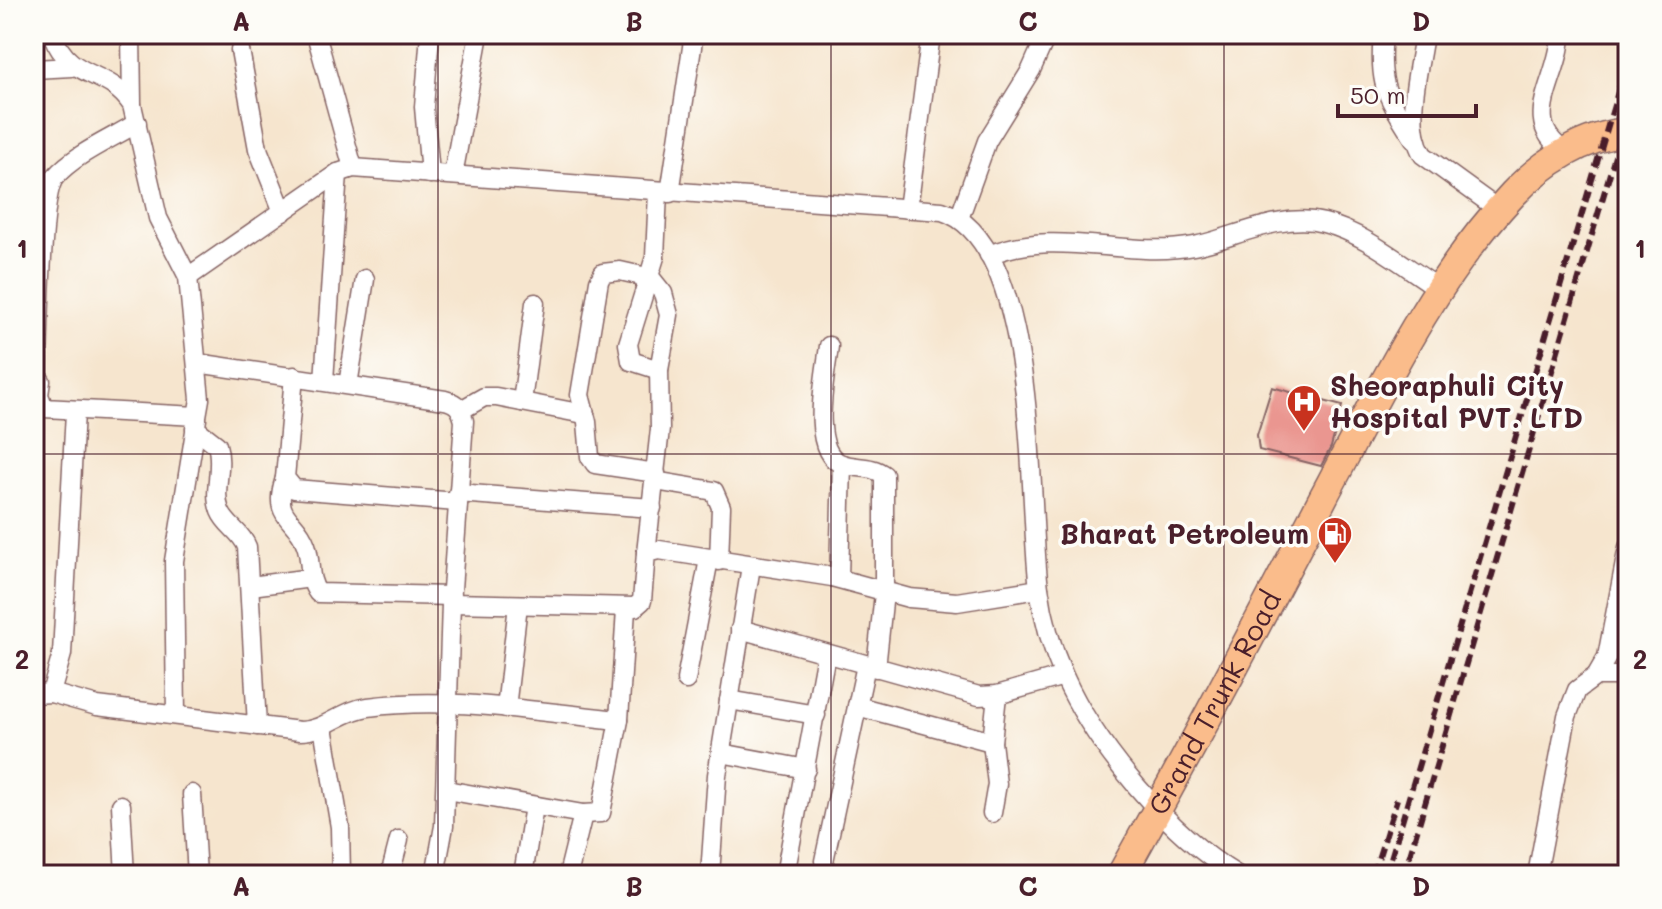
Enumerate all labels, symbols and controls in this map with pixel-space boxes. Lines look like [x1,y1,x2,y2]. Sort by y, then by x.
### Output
text: A [232,4,250,38]
text: B [625,4,643,38]
text: C [1018,4,1038,38]
text: D [1412,4,1430,38]
scale bar [1338,68,1476,118]
text: 50 m [1350,79,1406,110]
text: 1 [16,231,28,265]
text: 1 [1634,231,1646,265]
place label: Sheoraphuli City Hospital PVT. LTD [1330,367,1583,435]
hospital icon: Sheoraphuli City Hospital PVT. LTD [1285,383,1323,433]
place label: Bharat Petroleum [1060,515,1309,551]
fuel station icon: Bharat Petroleum [1316,515,1354,565]
street label: Grand Trunk Road [1139,584,1288,821]
text: 2 [15,642,29,676]
text: 2 [1633,642,1647,676]
text: A [232,869,250,903]
text: B [625,869,643,903]
text: C [1018,869,1038,903]
text: D [1412,869,1430,903]

